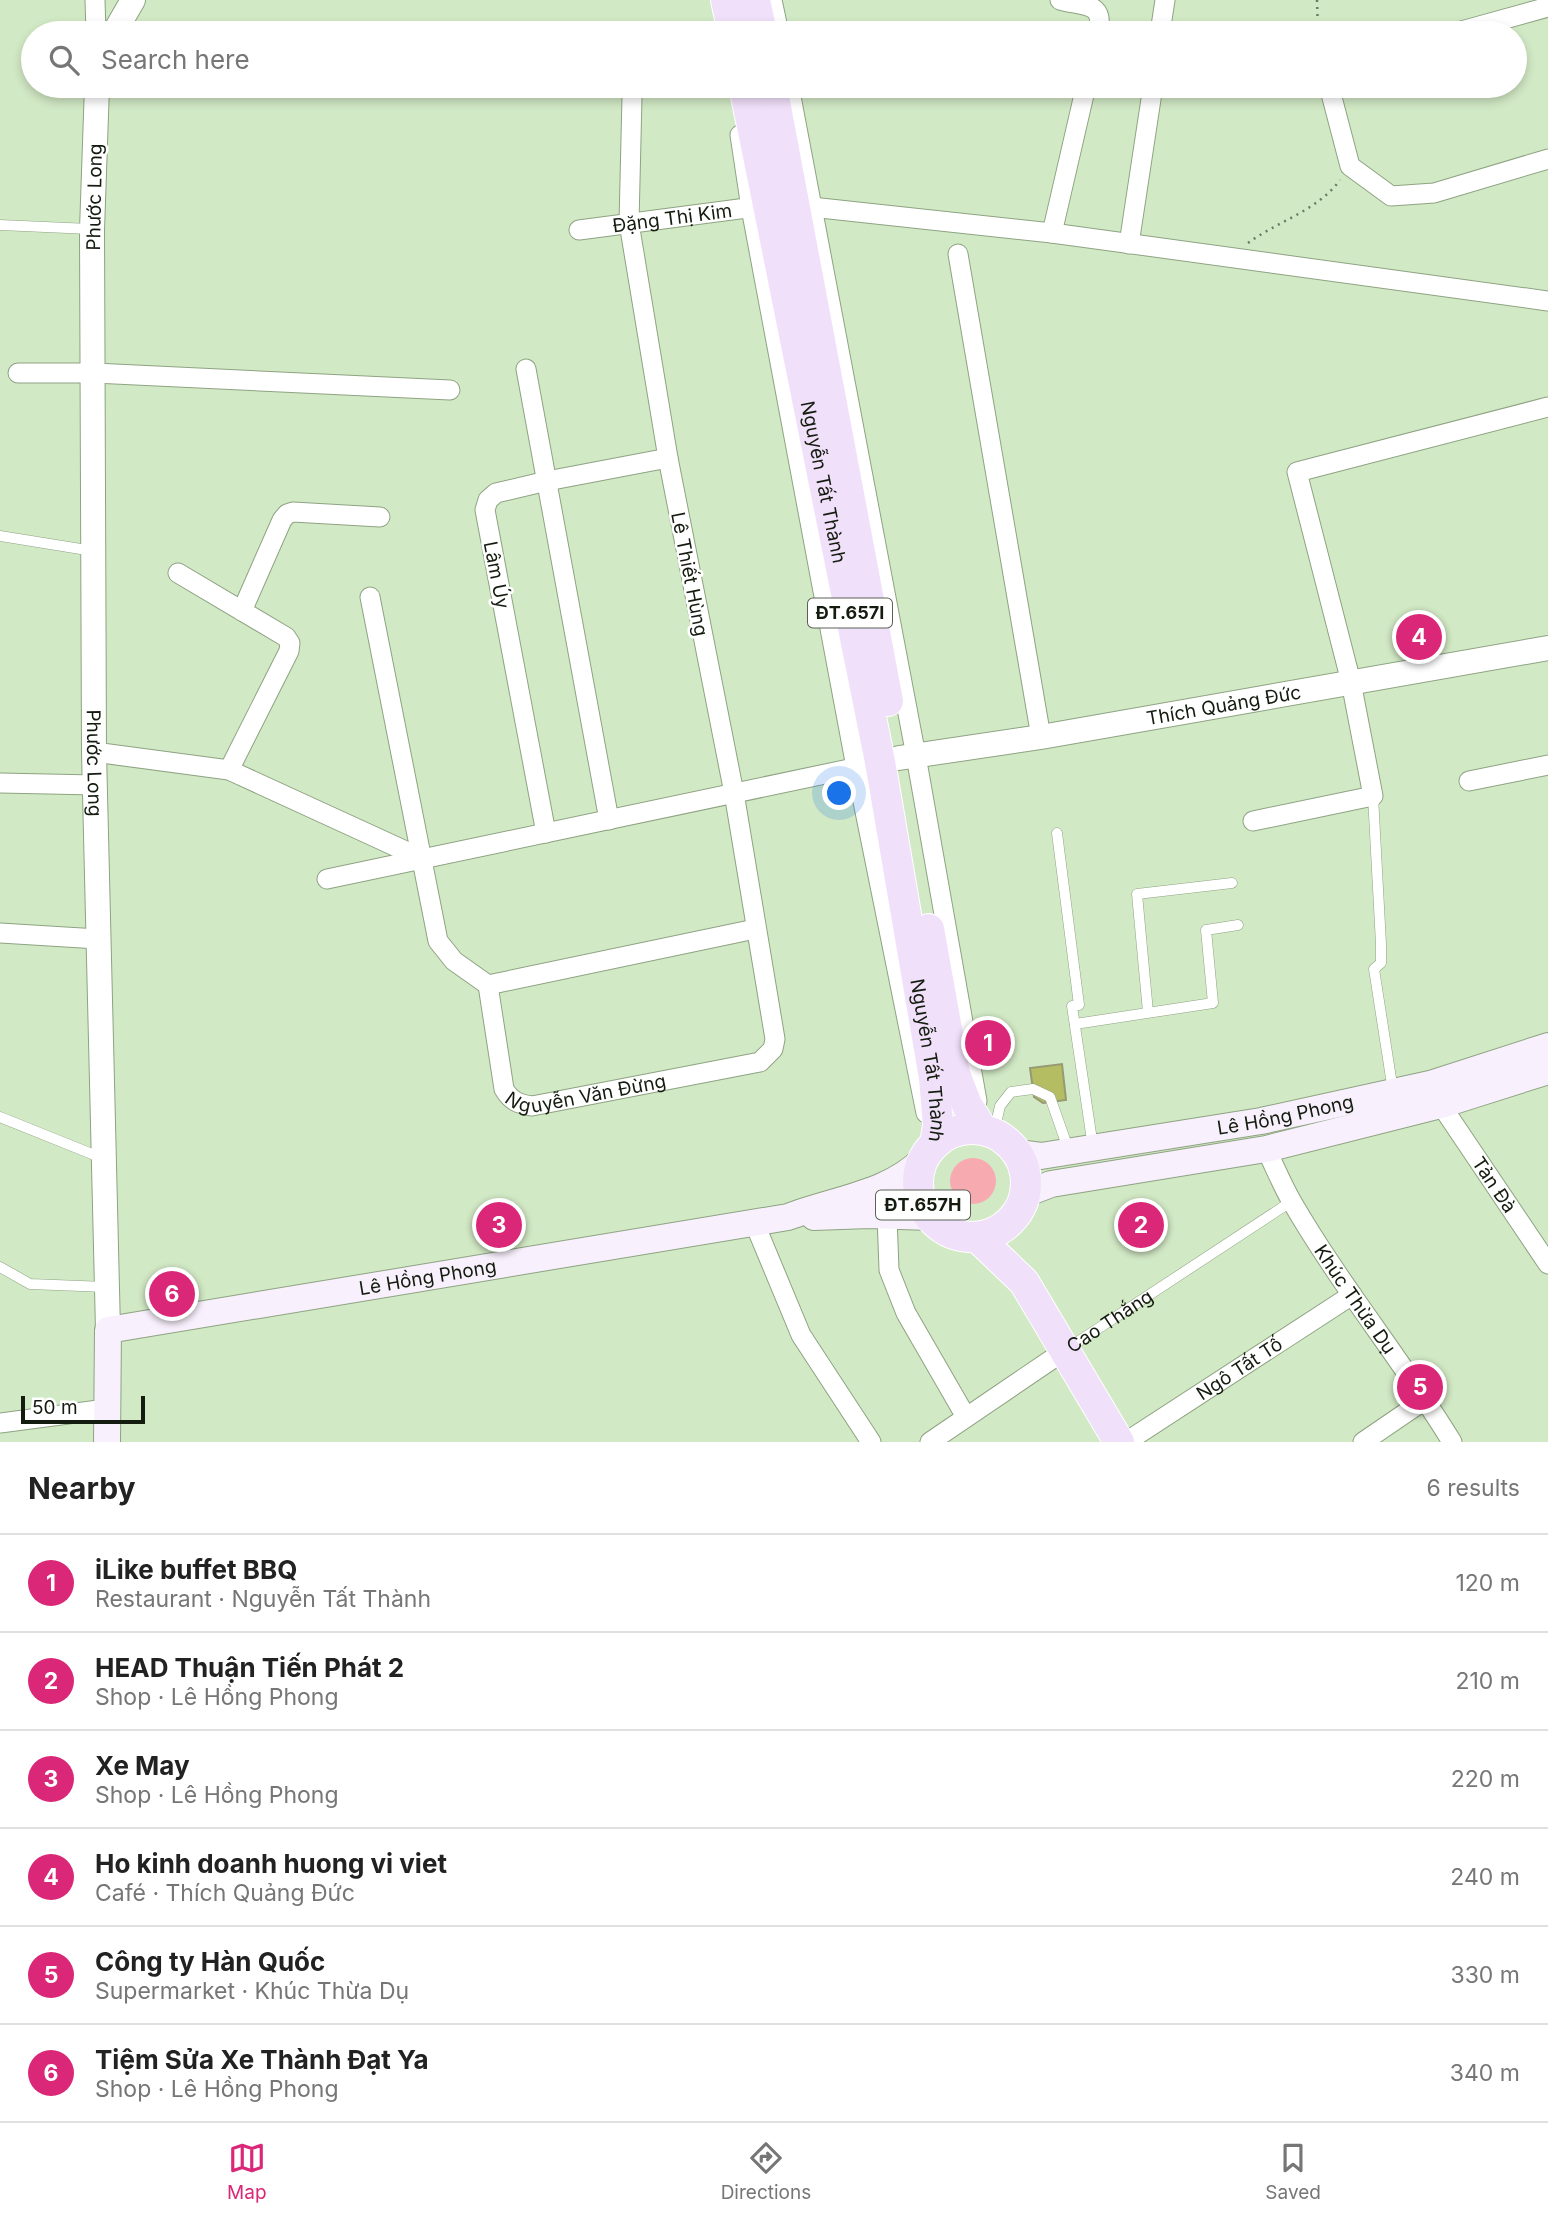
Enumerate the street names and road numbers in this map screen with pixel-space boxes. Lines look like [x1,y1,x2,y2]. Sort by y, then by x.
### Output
street label: Phước Long [82,143,107,251]
street label: Đặng Thị Kim [611,199,733,238]
street label: Nguyễn Tất Thành [796,399,851,565]
street label: Lê Thiết Hùng [666,510,713,638]
street label: Lâm Úy [479,539,515,611]
road number: ĐT.657I [808,598,892,628]
street label: Thích Quảng Đức [1145,681,1303,730]
street label: Phước Long [82,709,107,817]
street label: Nguyễn Tất Thành [905,977,950,1144]
street label: Nguyễn Văn Đừng [501,1069,668,1118]
street label: Lê Hồng Phong [1216,1090,1356,1140]
street label: Tản Đà [1467,1153,1521,1217]
road number: ĐT.657H [876,1190,970,1220]
street label: Khúc Thừa Dụ [1309,1240,1401,1358]
street label: Lê Hồng Phong [357,1255,498,1300]
street label: Cao Thắng [1062,1285,1157,1358]
street label: Ngô Tất Tố [1192,1332,1287,1405]

